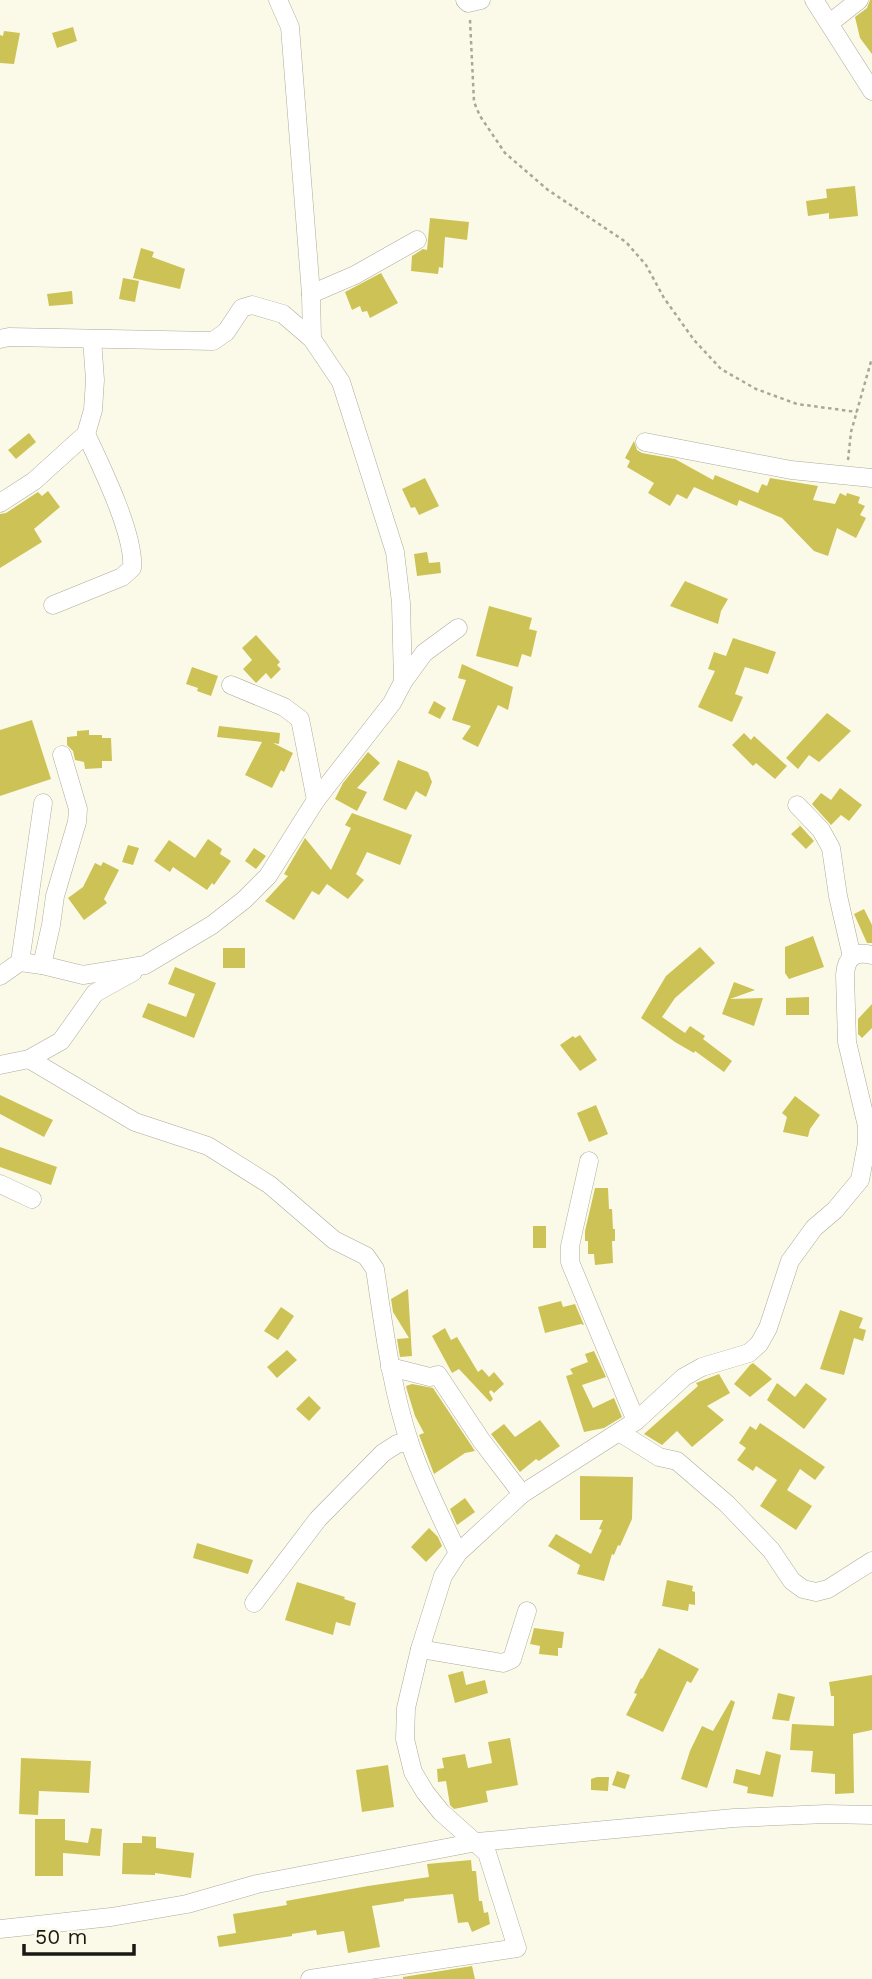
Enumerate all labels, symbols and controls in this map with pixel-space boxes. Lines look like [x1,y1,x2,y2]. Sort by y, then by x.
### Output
scale bar [24,1912,135,1956]
text: 50 m [35,1924,87,1949]

